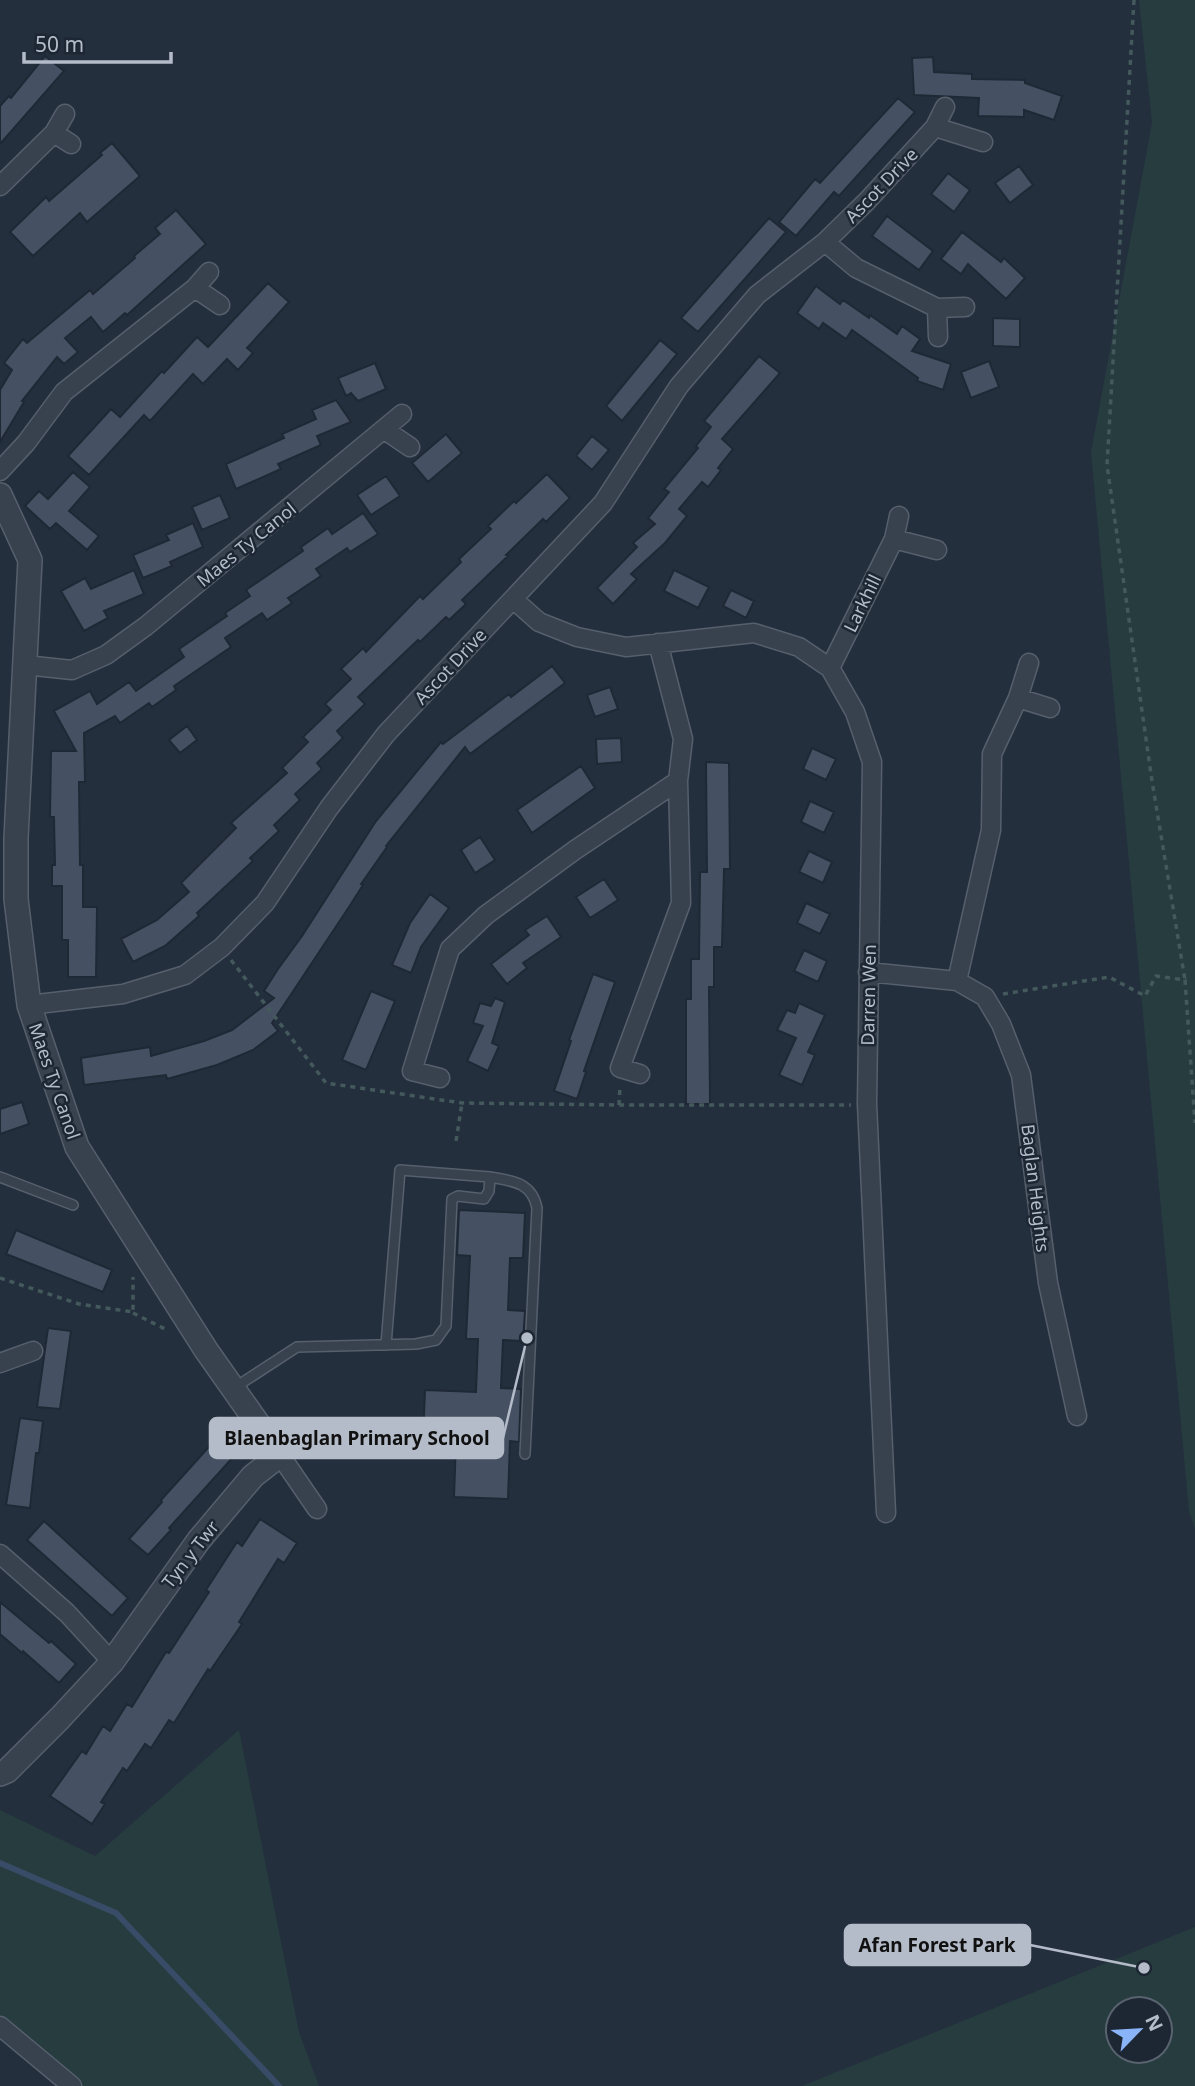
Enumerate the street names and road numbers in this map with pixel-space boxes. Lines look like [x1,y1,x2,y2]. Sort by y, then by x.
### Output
street label: Ascot Drive [839,142,923,228]
street label: Maes Ty Canol [191,496,301,592]
street label: Larkhill [838,570,886,636]
street label: Ascot Drive [409,623,491,709]
street label: Darren Wen [855,944,881,1046]
street label: Maes Ty Canol [24,1020,86,1142]
street label: Baglan Heights [1016,1123,1056,1253]
street label: Tyn y Twr [156,1515,224,1593]

